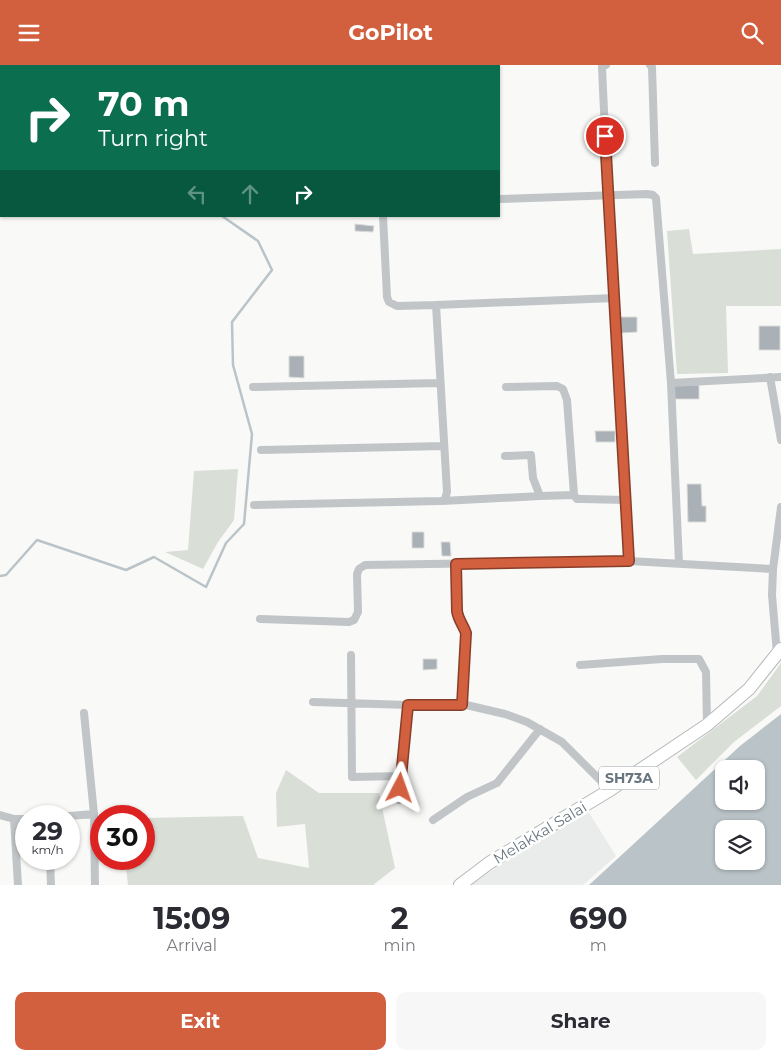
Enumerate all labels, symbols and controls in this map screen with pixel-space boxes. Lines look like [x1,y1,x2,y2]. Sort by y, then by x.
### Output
icon: menu [15,19,43,47]
text: GoPilot [348,19,433,46]
icon: search [738,19,766,47]
text: 70 m [98,82,189,125]
icon: right [15,85,80,150]
pin [584,115,626,157]
icon: arrive [591,122,619,150]
text: Turn right [98,125,208,152]
icon: left [183,180,211,208]
icon: ahead [236,180,264,208]
icon: right [289,180,317,208]
map controls [715,760,765,870]
button: sound [715,760,765,810]
position arrow [373,761,425,813]
road number: SH73A [599,766,659,789]
street label: Melakkal Salai [489,797,590,868]
speed limit sign: 30 [90,805,155,870]
text: 29 [32,816,63,846]
button: layers [715,820,765,870]
text: km/h [31,842,64,857]
text: 15:09 [153,900,230,937]
text: 2 [391,900,409,937]
text: 690 [569,900,628,937]
text: Arrival [167,936,217,955]
text: min [384,936,416,955]
text: m [590,936,607,955]
button: Exit [15,992,386,1050]
button: Share [396,992,766,1050]

